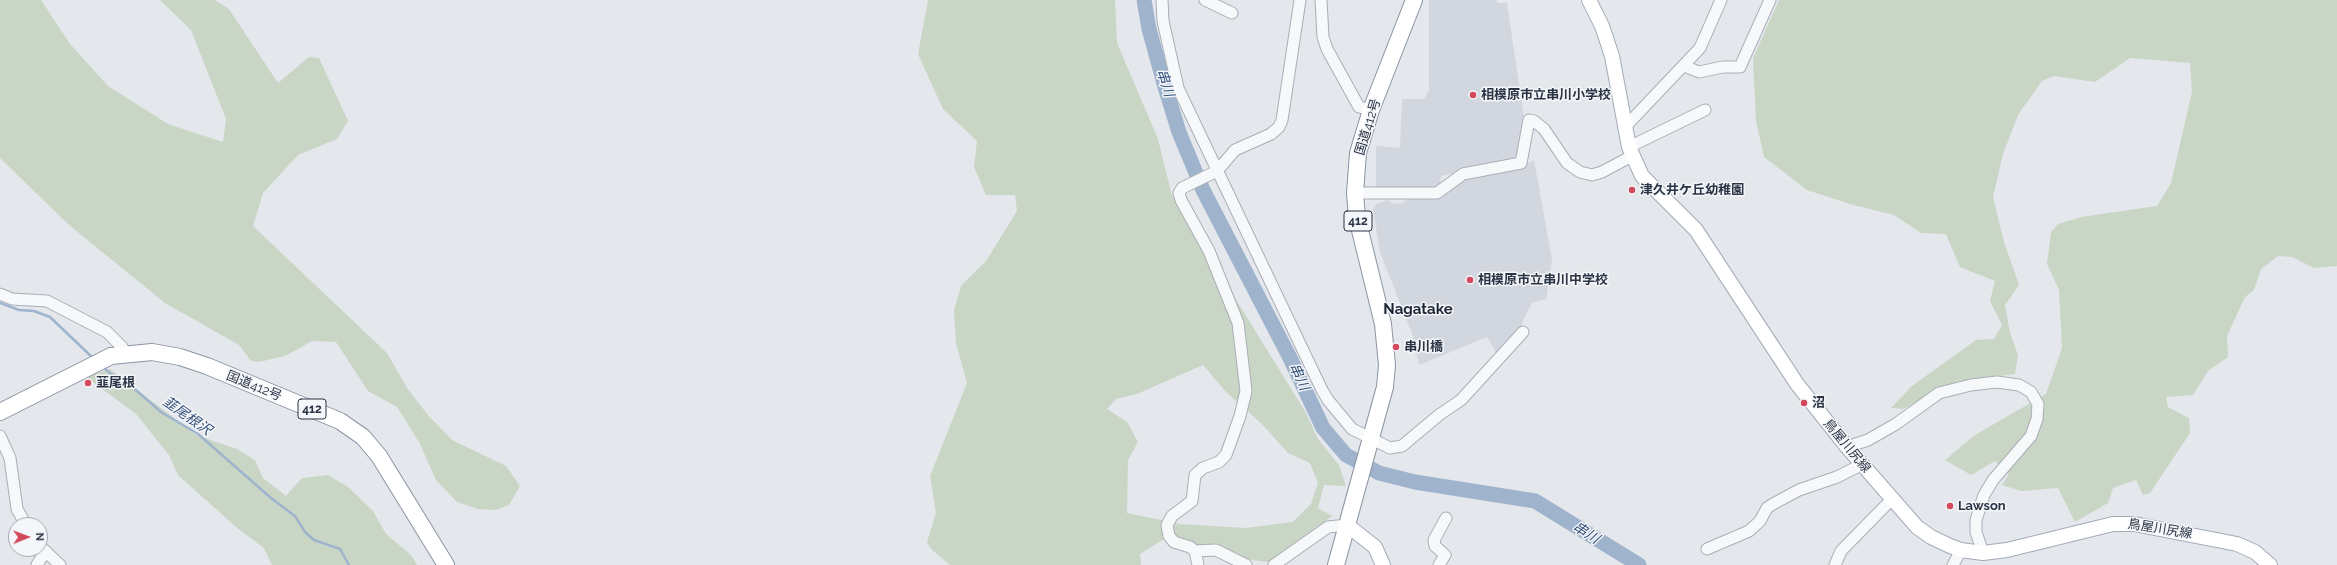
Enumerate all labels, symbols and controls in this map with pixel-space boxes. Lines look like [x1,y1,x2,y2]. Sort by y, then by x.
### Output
water label: 串川 [1153,67,1177,99]
place label: 相模原市立串川小学校 [1481,87,1611,103]
marker: 相模原市立串川小学校 [1468,90,1478,100]
street label: 国道412号 [1352,97,1384,157]
place label: 津久井ケ丘幼稚園 [1640,182,1744,198]
marker: 津久井ケ丘幼稚園 [1627,185,1637,195]
road number: 412 [1344,211,1372,231]
place label: 相模原市立串川中学校 [1478,272,1608,288]
marker: 相模原市立串川中学校 [1465,275,1475,285]
district label: Nagatake [1383,300,1453,318]
place label: 串川橋 [1404,339,1443,355]
marker: 串川橋 [1391,342,1401,352]
water label: 串川 [1285,361,1313,393]
street label: 国道412号 [224,368,284,404]
place label: 韮尾根 [96,375,135,391]
marker: 韮尾根 [83,378,93,388]
water label: 韮尾根沢 [159,393,215,439]
place label: 沼 [1812,395,1825,411]
marker: 沼 [1799,398,1809,408]
road number: 412 [298,399,326,419]
street label: 鳥屋川尻線 [1820,416,1874,476]
place label: Lawson [1958,498,2006,514]
marker: Lawson [1945,501,1955,511]
street label: 鳥屋川尻線 [2127,516,2193,542]
north arrow [8,517,48,557]
water label: 串川 [1570,518,1602,548]
text: N [33,532,46,541]

